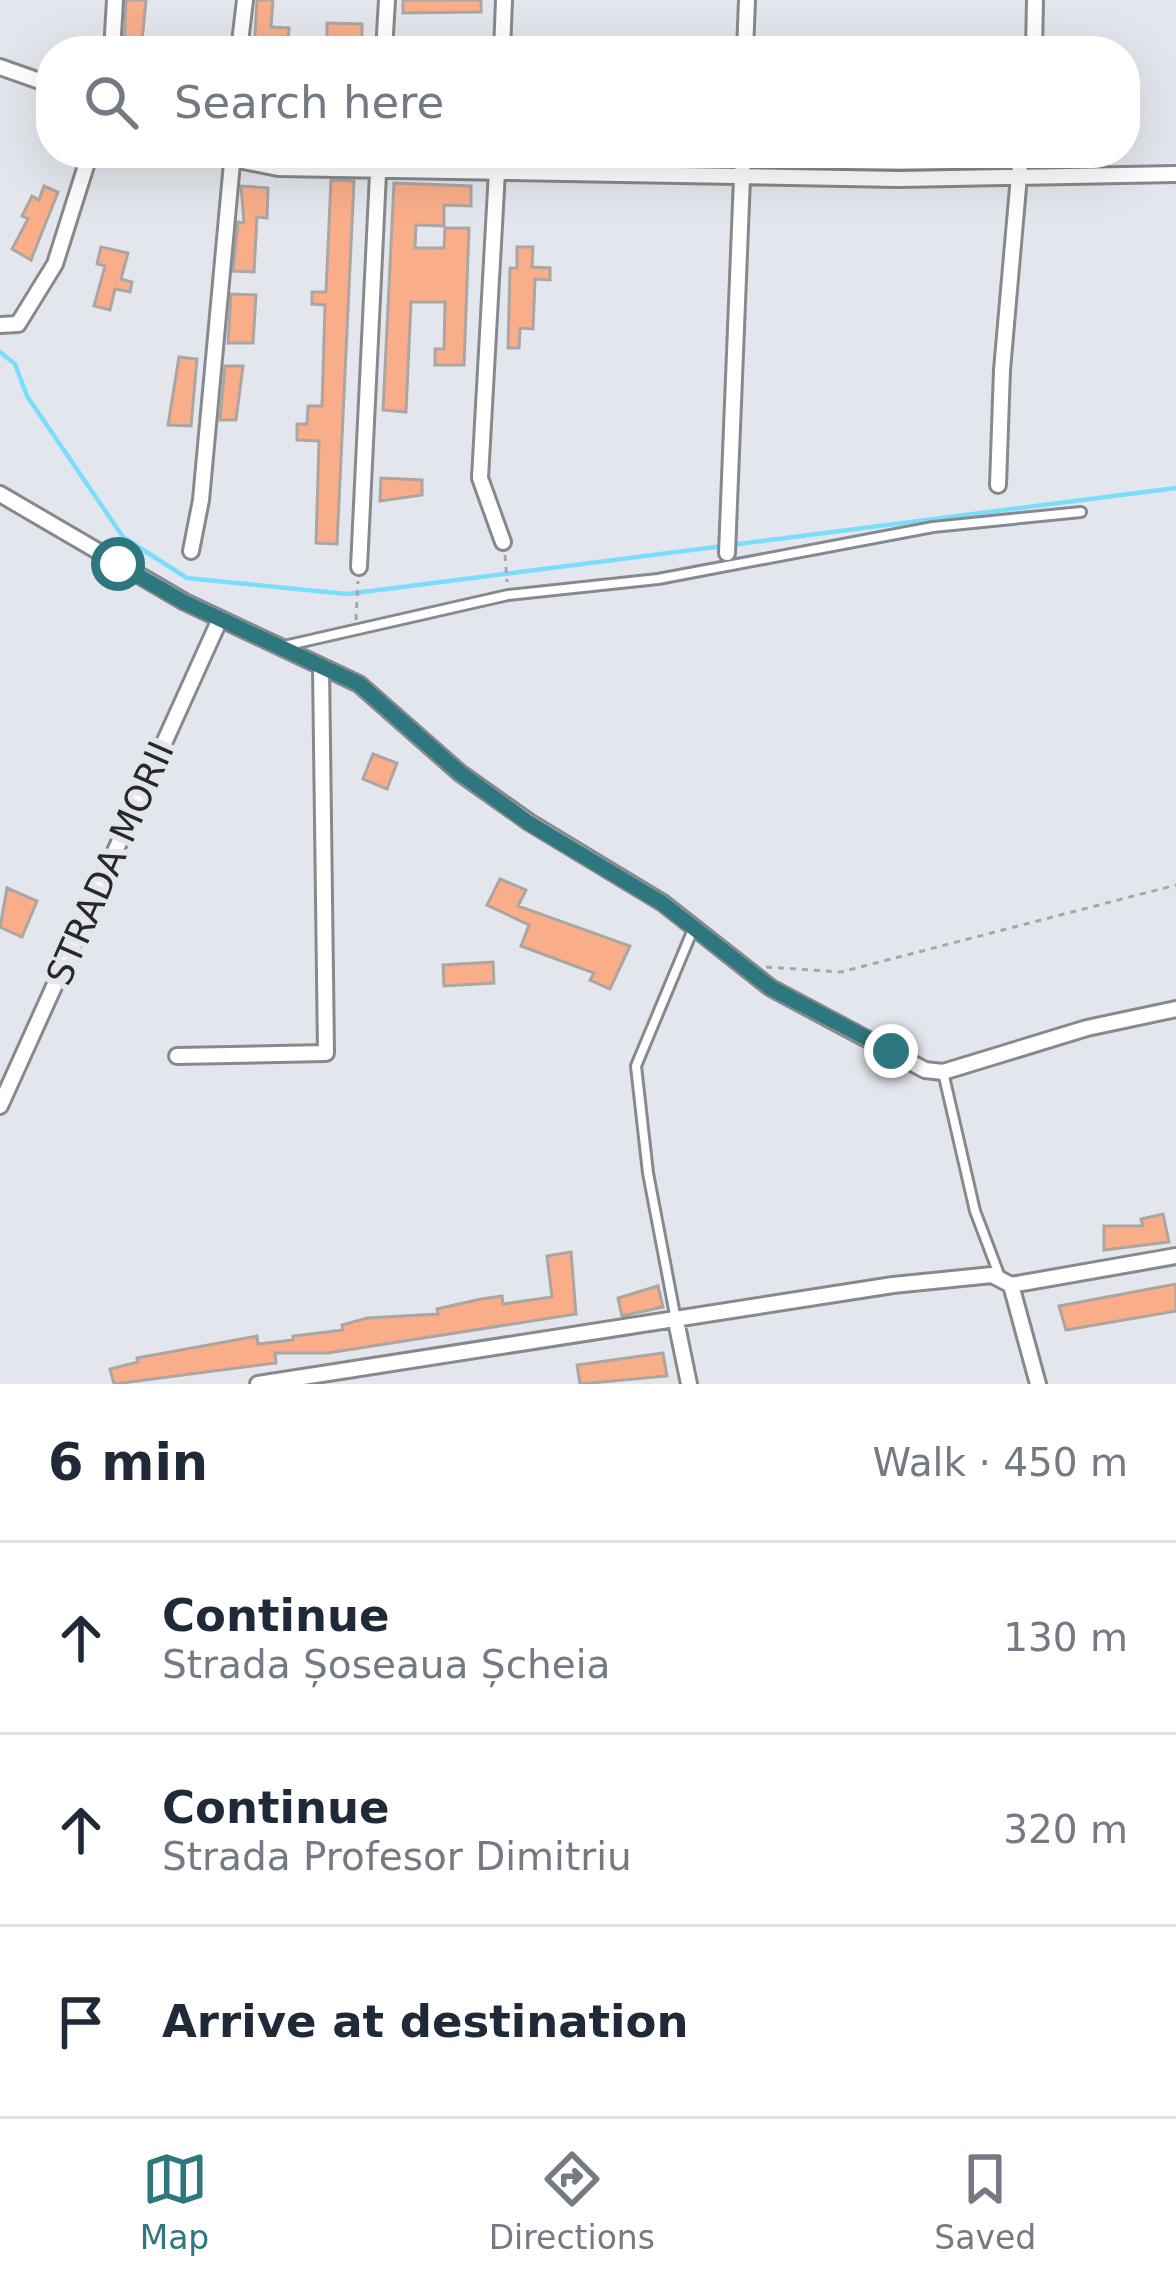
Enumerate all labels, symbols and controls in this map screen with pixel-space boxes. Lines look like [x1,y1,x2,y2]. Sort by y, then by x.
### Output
search box [36,36,1140,168]
icon: search [78,69,144,135]
text: Search here [174,76,444,129]
route start [91,537,145,591]
street label: STRADA MORII [38,735,182,991]
route end [864,1024,918,1078]
text: 6 min [48,1433,208,1492]
text: Walk · 450 m [873,1440,1128,1485]
text: Continue [162,1589,390,1642]
icon: ahead [48,1605,114,1671]
text: 130 m [1003,1615,1128,1660]
text: Strada Șoseaua Șcheia [162,1642,611,1687]
text: Continue [162,1781,390,1834]
icon: ahead [48,1797,114,1863]
text: 320 m [1003,1807,1128,1852]
text: Strada Profesor Dimitriu [162,1834,632,1879]
icon: arrive [48,1989,114,2055]
text: Arrive at destination [162,1995,688,2048]
tab: Map [140,2146,209,2257]
tab: Directions [489,2146,655,2257]
tab: Saved [934,2146,1036,2257]

